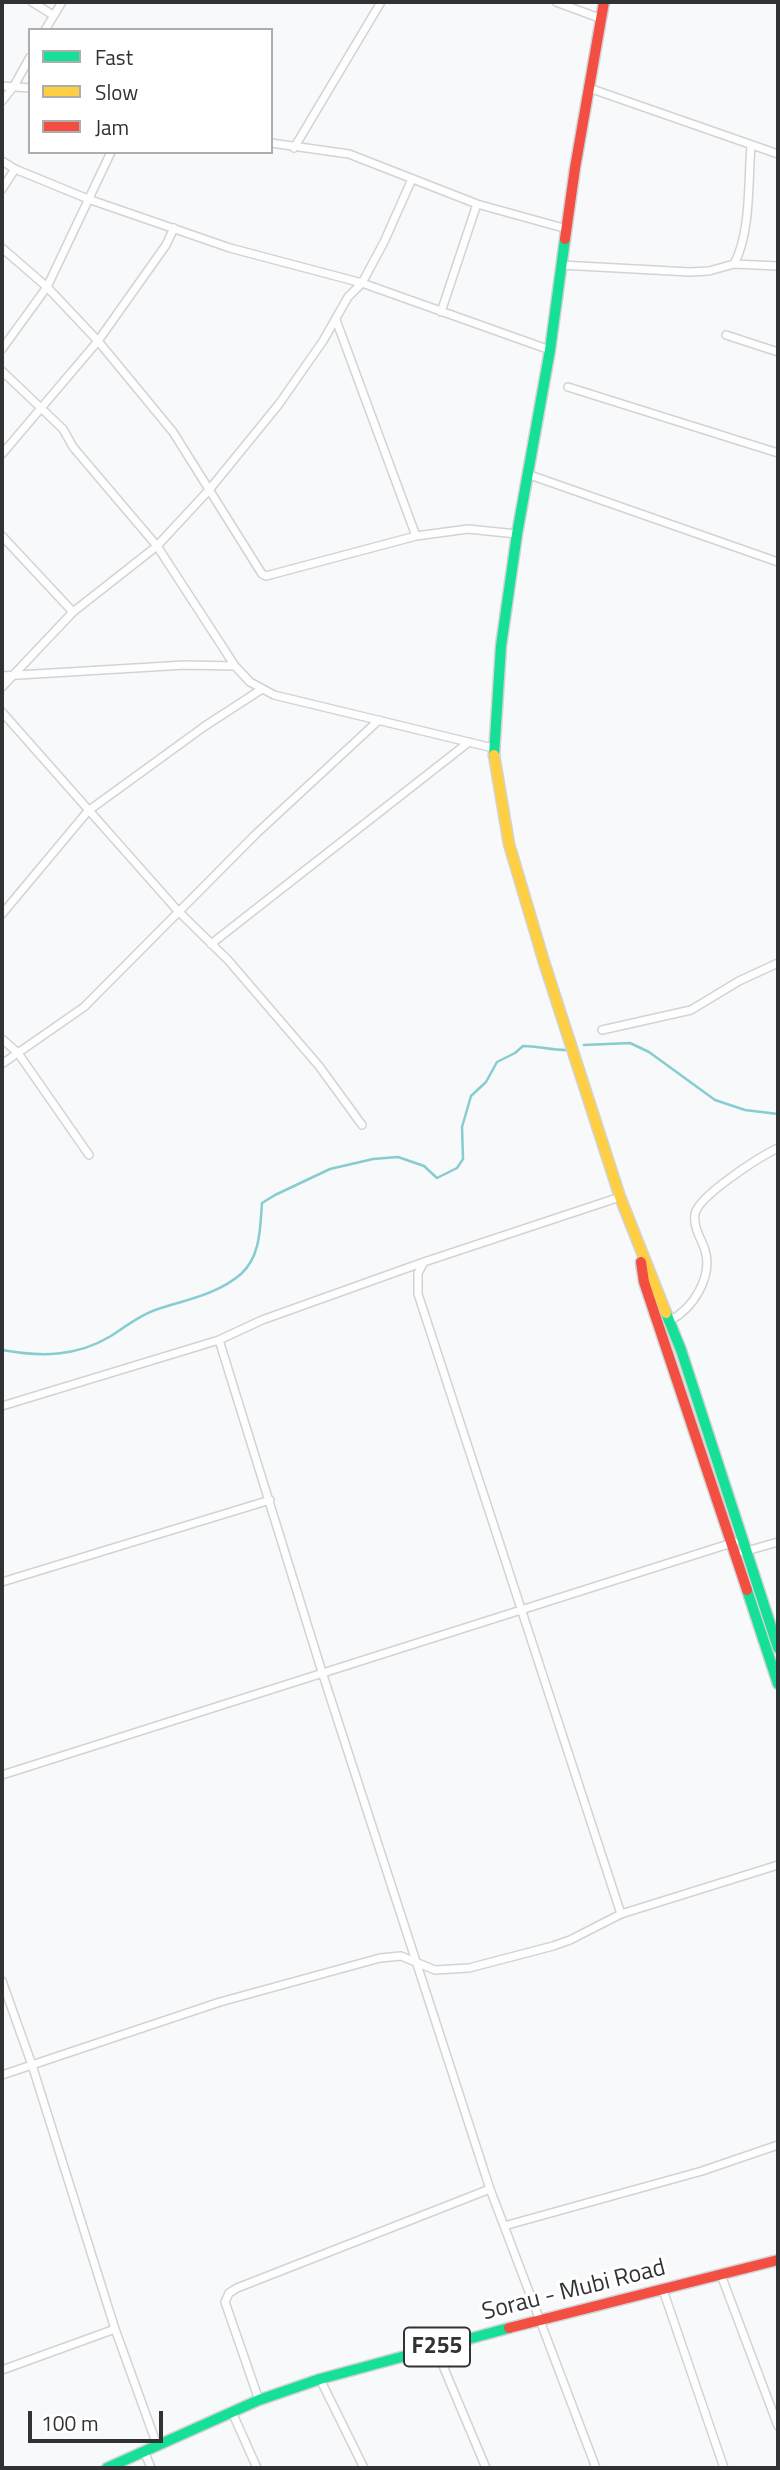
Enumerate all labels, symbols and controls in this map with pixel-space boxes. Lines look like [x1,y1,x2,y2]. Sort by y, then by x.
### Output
legend [28,28,273,154]
text: Fast [95,41,133,73]
text: Slow [95,76,138,108]
text: Jam [95,111,129,143]
street label: Sorau - Mubi Road [479,2254,669,2328]
road number: F255 [404,2328,470,2366]
scale bar [32,2396,166,2440]
text: 100 m [41,2407,98,2439]

